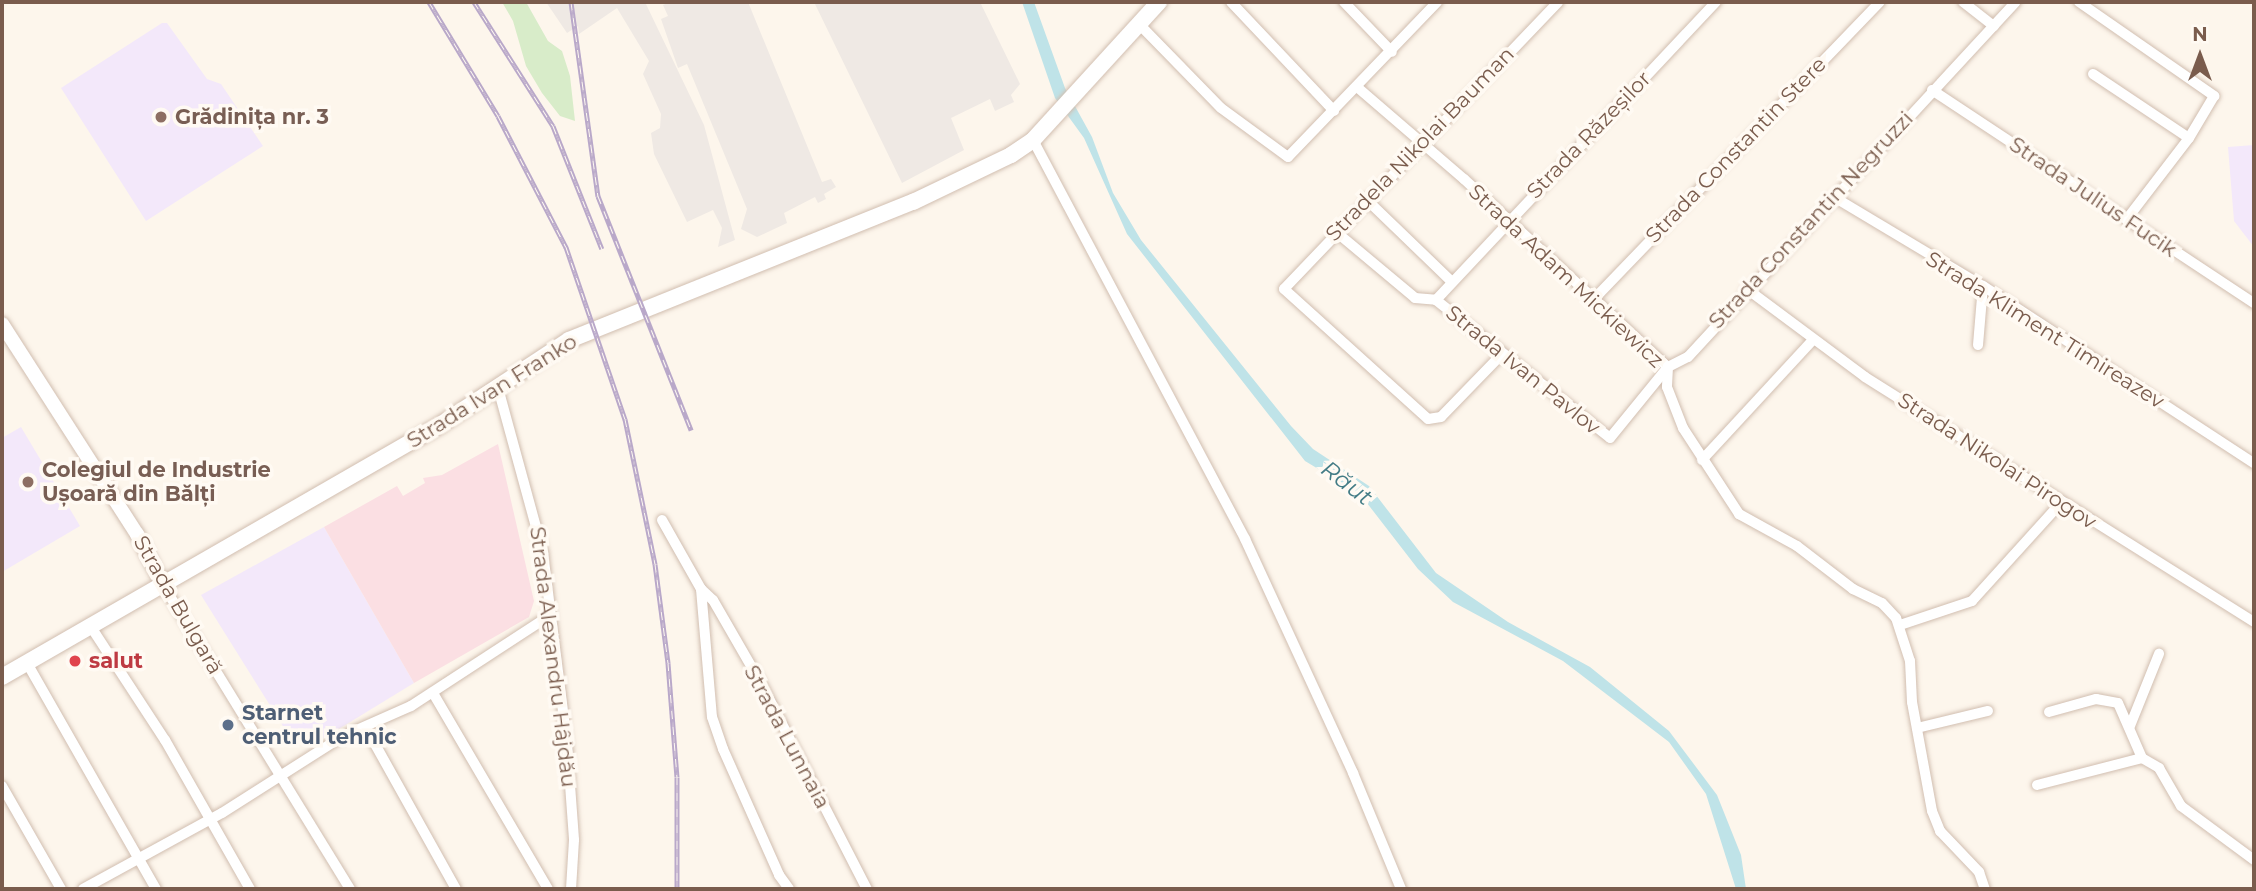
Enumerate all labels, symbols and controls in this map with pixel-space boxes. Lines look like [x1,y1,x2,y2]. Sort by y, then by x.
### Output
north arrow [2165,21,2235,91]
text: N [2192,23,2208,46]
street label: Stradela Nikolai Bauman [1321,42,1519,246]
street label: Strada Constantin Stere [1641,52,1831,248]
street label: Strada Răzeșilor [1522,66,1656,204]
place label: Grădinița nr. 3 [175,104,329,130]
street label: Strada Constantin Negruzzi [1704,106,1918,334]
marker: Grădinița nr. 3 [153,109,169,125]
street label: Strada Julius Fucik [2005,132,2181,262]
street label: Strada Adam Mickiewicz [1463,179,1669,373]
street label: Strada Kliment Timireazev [1921,246,2169,414]
street label: Strada Ivan Pavlov [1441,300,1605,440]
street label: Strada Ivan Franko [402,329,582,453]
street label: Strada Nikolai Pirogov [1893,387,2101,535]
water label: Răut [1316,455,1378,511]
place label: Colegiul de Industrie Ușoară din Bălți [42,457,271,507]
marker: Colegiul de Industrie Ușoară din Bălți [20,474,36,490]
street label: Strada Alexandru Hâjdău [525,525,581,789]
street label: Strada Bulgară [128,531,228,679]
place label: salut [89,648,143,674]
marker: salut [67,653,83,669]
street label: Strada Lunnaia [739,661,835,813]
place label: Starnet centrul tehnic [242,700,397,750]
marker: Starnet centrul tehnic [220,717,236,733]

